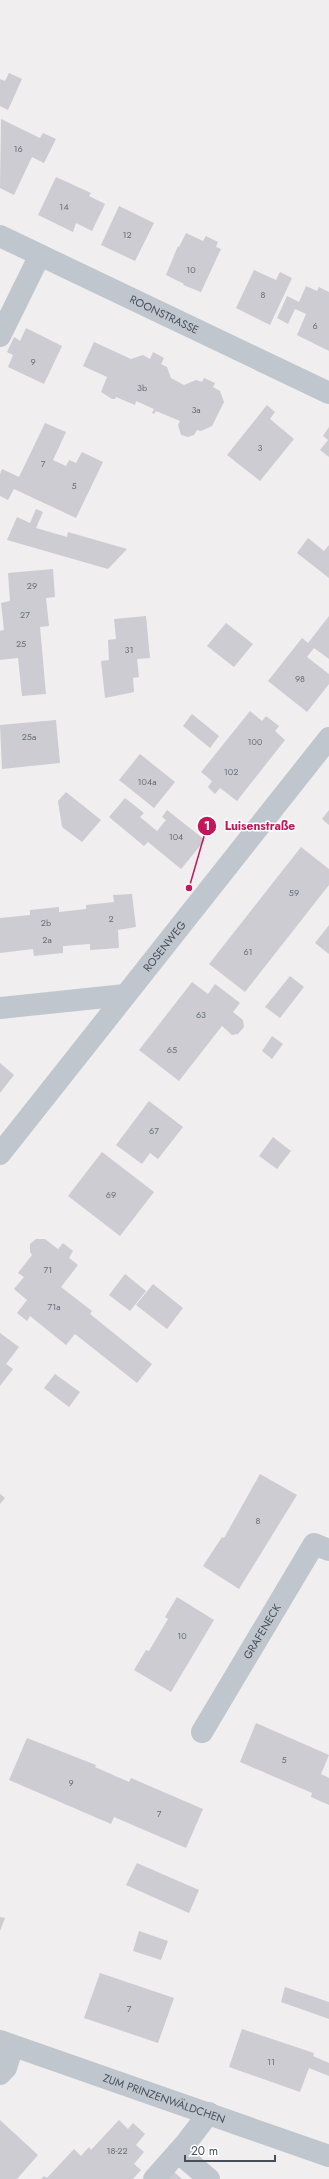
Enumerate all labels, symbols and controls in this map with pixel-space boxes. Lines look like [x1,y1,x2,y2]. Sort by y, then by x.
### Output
house number: 16 [13,142,23,155]
house number: 14 [59,200,69,213]
house number: 12 [122,228,132,241]
house number: 10 [186,263,196,276]
house number: 8 [261,288,266,301]
street label: ROONSTRASSE [127,291,201,338]
house number: 6 [312,319,318,332]
house number: 9 [30,355,36,368]
house number: 3b [137,381,147,394]
house number: 3a [191,403,201,416]
house number: 3 [258,441,263,454]
house number: 7 [41,457,46,470]
house number: 5 [71,479,77,492]
house number: 29 [27,579,37,592]
house number: 27 [20,608,30,621]
house number: 25 [16,637,26,650]
house number: 31 [125,643,133,656]
house number: 98 [295,672,305,685]
house number: 25a [22,730,36,743]
house number: 100 [248,735,263,748]
house number: 102 [224,765,238,778]
house number: 104a [137,775,157,788]
callout: Luisenstraße [197,814,303,838]
text: 1 [204,817,210,835]
text: Luisenstraße [225,817,295,835]
house number: 104 [169,830,183,843]
house number: 59 [289,886,299,899]
house number: 2 [108,912,114,925]
house number: 2b [41,916,51,929]
street label: ROSENWEG [139,917,190,975]
house number: 2a [42,933,52,946]
house number: 61 [243,945,253,958]
house number: 63 [196,1008,206,1021]
house number: 65 [167,1043,177,1056]
house number: 67 [149,1124,159,1137]
house number: 69 [106,1188,116,1201]
house number: 71 [44,1263,52,1276]
house number: 71a [47,1300,61,1313]
house number: 8 [256,1514,261,1527]
street label: GRAFENECK [239,1600,285,1662]
house number: 10 [177,1629,187,1642]
house number: 5 [281,1753,287,1766]
house number: 9 [68,1776,74,1789]
house number: 7 [157,1807,162,1820]
house number: 7 [127,2002,132,2015]
house number: 11 [267,2055,275,2068]
street label: ZUM PRINZENWÄLDCHEN [101,2070,228,2127]
scale bar [185,2137,275,2163]
text: 20 m [191,2142,218,2160]
house number: 18-22 [106,2144,128,2157]

